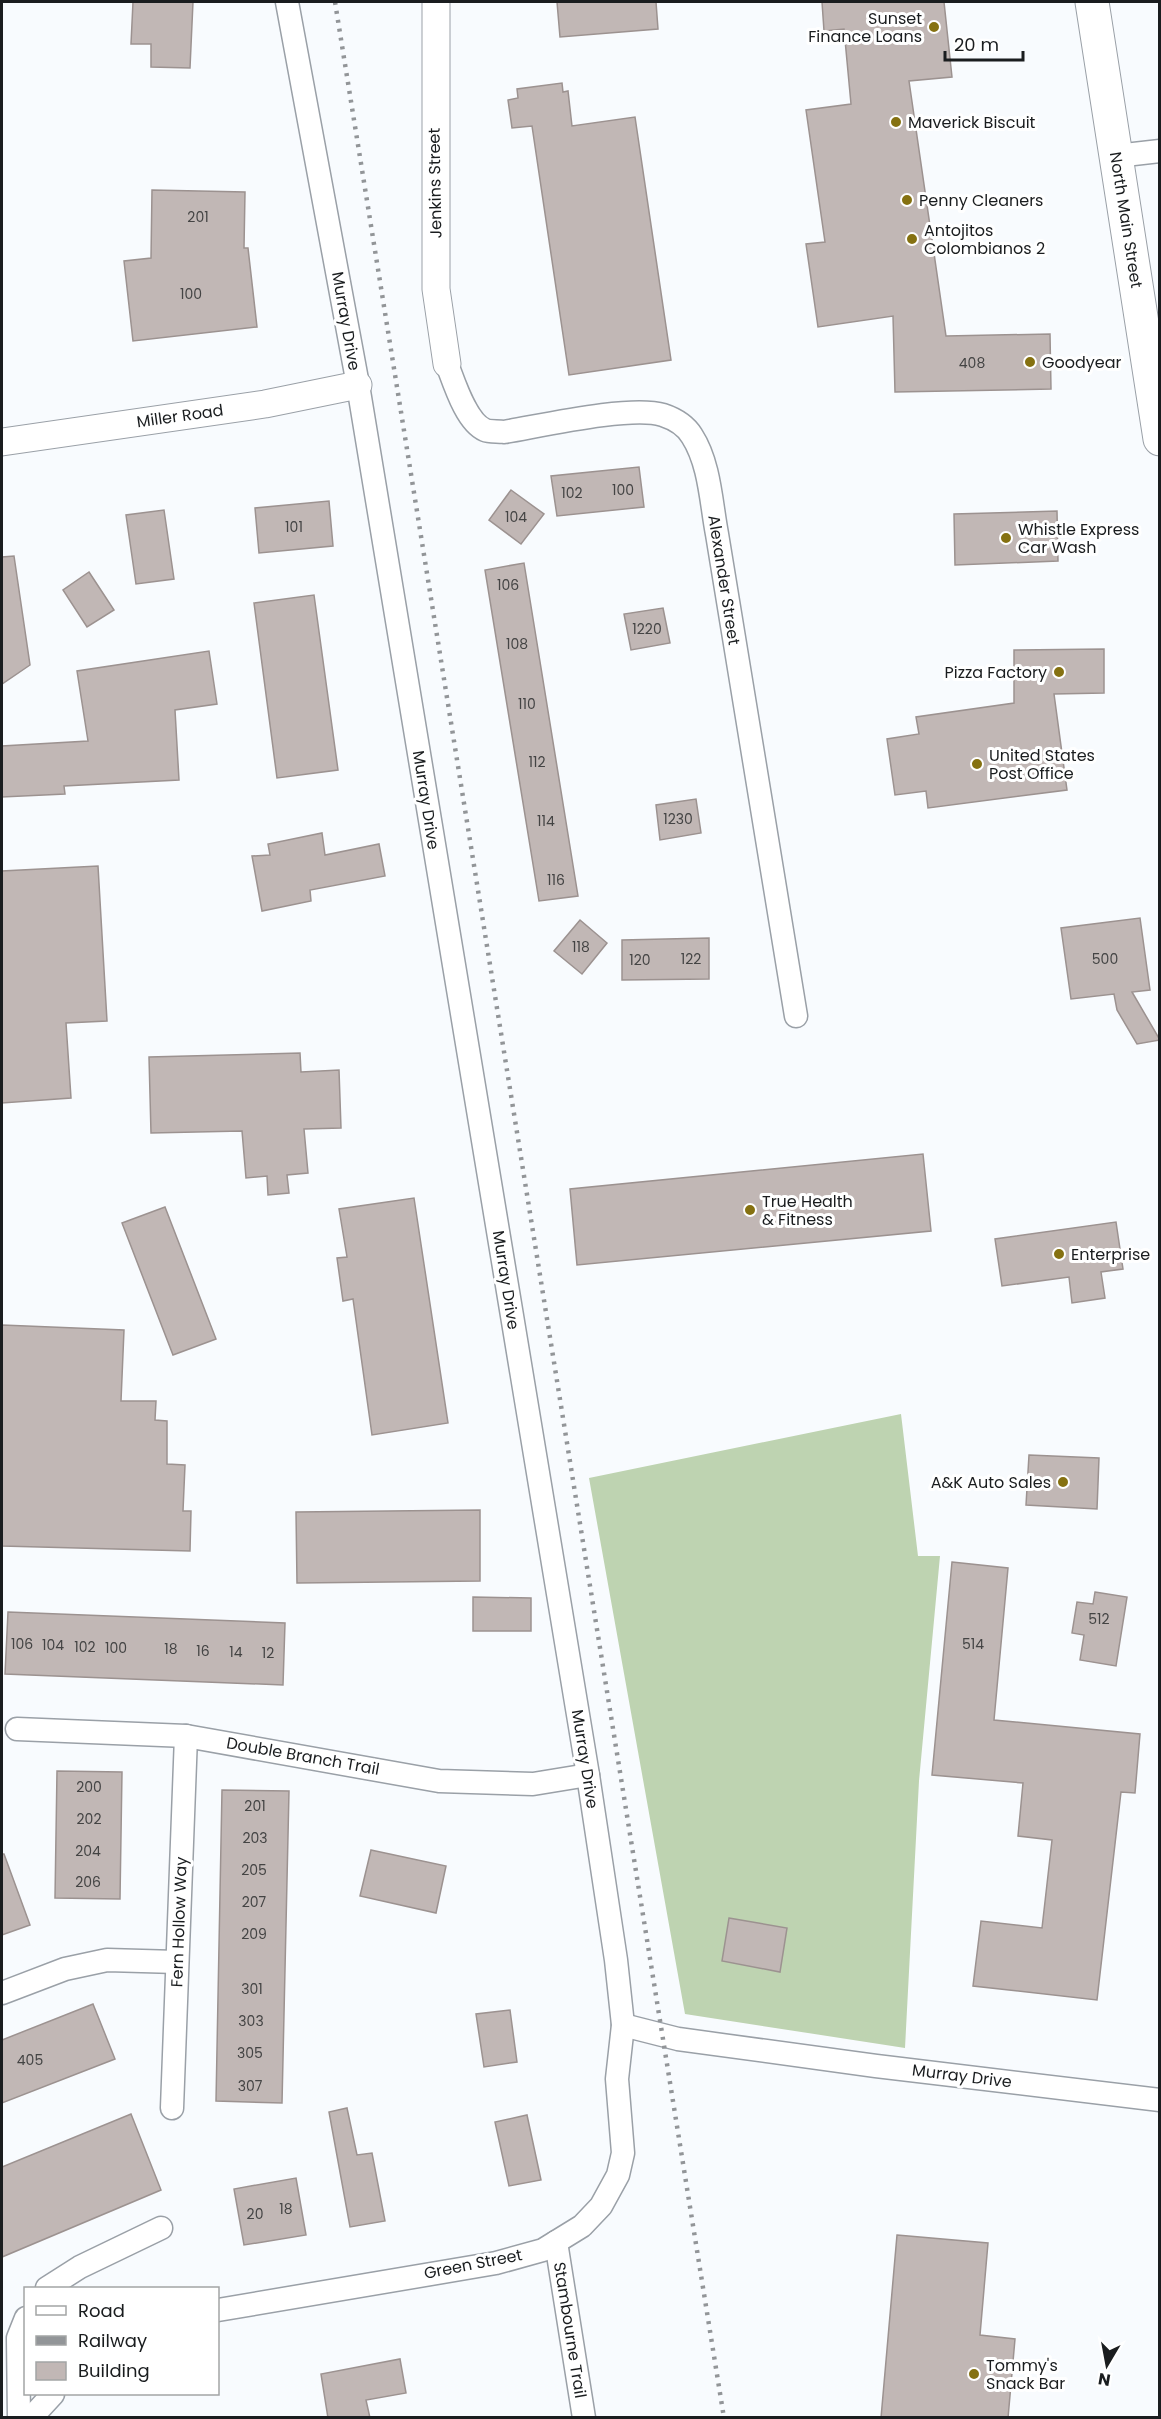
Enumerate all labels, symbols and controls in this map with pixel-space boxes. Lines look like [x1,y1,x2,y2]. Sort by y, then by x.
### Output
place label: Sunset Finance Loans [808,7,922,48]
marker: Sunset Finance Loans [927,20,941,34]
scale bar [945,24,1023,62]
text: 20 m [954,32,999,57]
place label: Maverick Biscuit [908,111,1036,134]
marker: Maverick Biscuit [889,115,903,129]
street label: Jenkins Street [423,127,447,238]
street label: North Main Street [1104,150,1148,290]
place label: Penny Cleaners [919,189,1043,212]
marker: Penny Cleaners [900,193,914,207]
house number: 201 [187,207,209,227]
place label: Antojitos Colombianos 2 [924,219,1045,260]
marker: Antojitos Colombianos 2 [905,232,919,246]
street label: Murray Drive [326,270,366,372]
house number: 100 [180,284,202,304]
place label: Goodyear [1042,351,1121,374]
house number: 408 [959,353,985,373]
marker: Goodyear [1023,355,1037,369]
street label: Miller Road [135,399,225,433]
house number: 100 [612,480,634,500]
house number: 102 [561,483,583,503]
house number: 104 [505,507,527,527]
street label: Alexander Street [702,513,746,647]
house number: 101 [285,517,303,537]
place label: Whistle Express Car Wash [1018,518,1139,559]
marker: Whistle Express Car Wash [999,531,1013,545]
house number: 106 [497,575,519,595]
house number: 1220 [632,619,662,639]
house number: 108 [506,634,528,654]
place label: Pizza Factory [945,661,1047,684]
marker: Pizza Factory [1052,665,1066,679]
house number: 110 [518,694,536,714]
place label: United States Post Office [989,744,1095,785]
street label: Murray Drive [407,749,445,851]
house number: 112 [528,752,546,772]
marker: United States Post Office [970,757,984,771]
house number: 1230 [663,809,693,829]
house number: 114 [537,811,555,831]
house number: 116 [547,870,565,890]
house number: 118 [572,937,590,957]
house number: 122 [681,949,701,969]
house number: 500 [1092,949,1118,969]
house number: 120 [629,950,651,970]
place label: True Health & Fitness [762,1190,853,1231]
marker: True Health & Fitness [743,1203,757,1217]
street label: Murray Drive [487,1229,525,1331]
place label: Enterprise [1071,1243,1150,1266]
marker: Enterprise [1052,1247,1066,1261]
place label: A&K Auto Sales [931,1471,1051,1494]
marker: A&K Auto Sales [1056,1475,1070,1489]
house number: 512 [1088,1609,1110,1629]
house number: 106 [11,1634,33,1654]
house number: 514 [962,1634,984,1654]
house number: 104 [42,1635,64,1655]
house number: 102 [74,1637,96,1657]
house number: 100 [105,1638,127,1658]
house number: 18 [164,1639,178,1659]
house number: 16 [196,1641,210,1661]
house number: 14 [229,1642,243,1662]
house number: 12 [262,1643,274,1663]
street label: Murray Drive [566,1708,604,1810]
street label: Double Branch Trail [225,1731,381,1781]
house number: 200 [76,1777,102,1797]
house number: 201 [244,1796,266,1816]
house number: 202 [77,1809,101,1829]
house number: 203 [242,1828,268,1848]
house number: 204 [75,1841,101,1861]
street label: Fern Hollow Way [165,1856,193,1988]
house number: 205 [241,1860,267,1880]
house number: 206 [75,1872,101,1892]
house number: 207 [242,1892,267,1912]
house number: 209 [241,1924,267,1944]
house number: 301 [241,1979,263,1999]
house number: 303 [238,2011,264,2031]
house number: 305 [237,2043,263,2063]
house number: 405 [17,2050,43,2070]
street label: Murray Drive [911,2058,1013,2094]
house number: 307 [238,2076,263,2096]
house number: 18 [279,2199,293,2219]
house number: 20 [247,2204,263,2224]
street label: Green Street [422,2243,524,2285]
street label: Stambourne Trail [548,2260,592,2400]
legend [24,2287,219,2395]
text: Road [78,2298,125,2323]
text: Railway [78,2328,147,2353]
north arrow [1077,2335,1137,2395]
place label: Tommy's Snack Bar [986,2354,1065,2395]
text: Building [78,2358,150,2383]
marker: Tommy's Snack Bar [967,2367,981,2381]
text: N [1097,2367,1112,2392]

